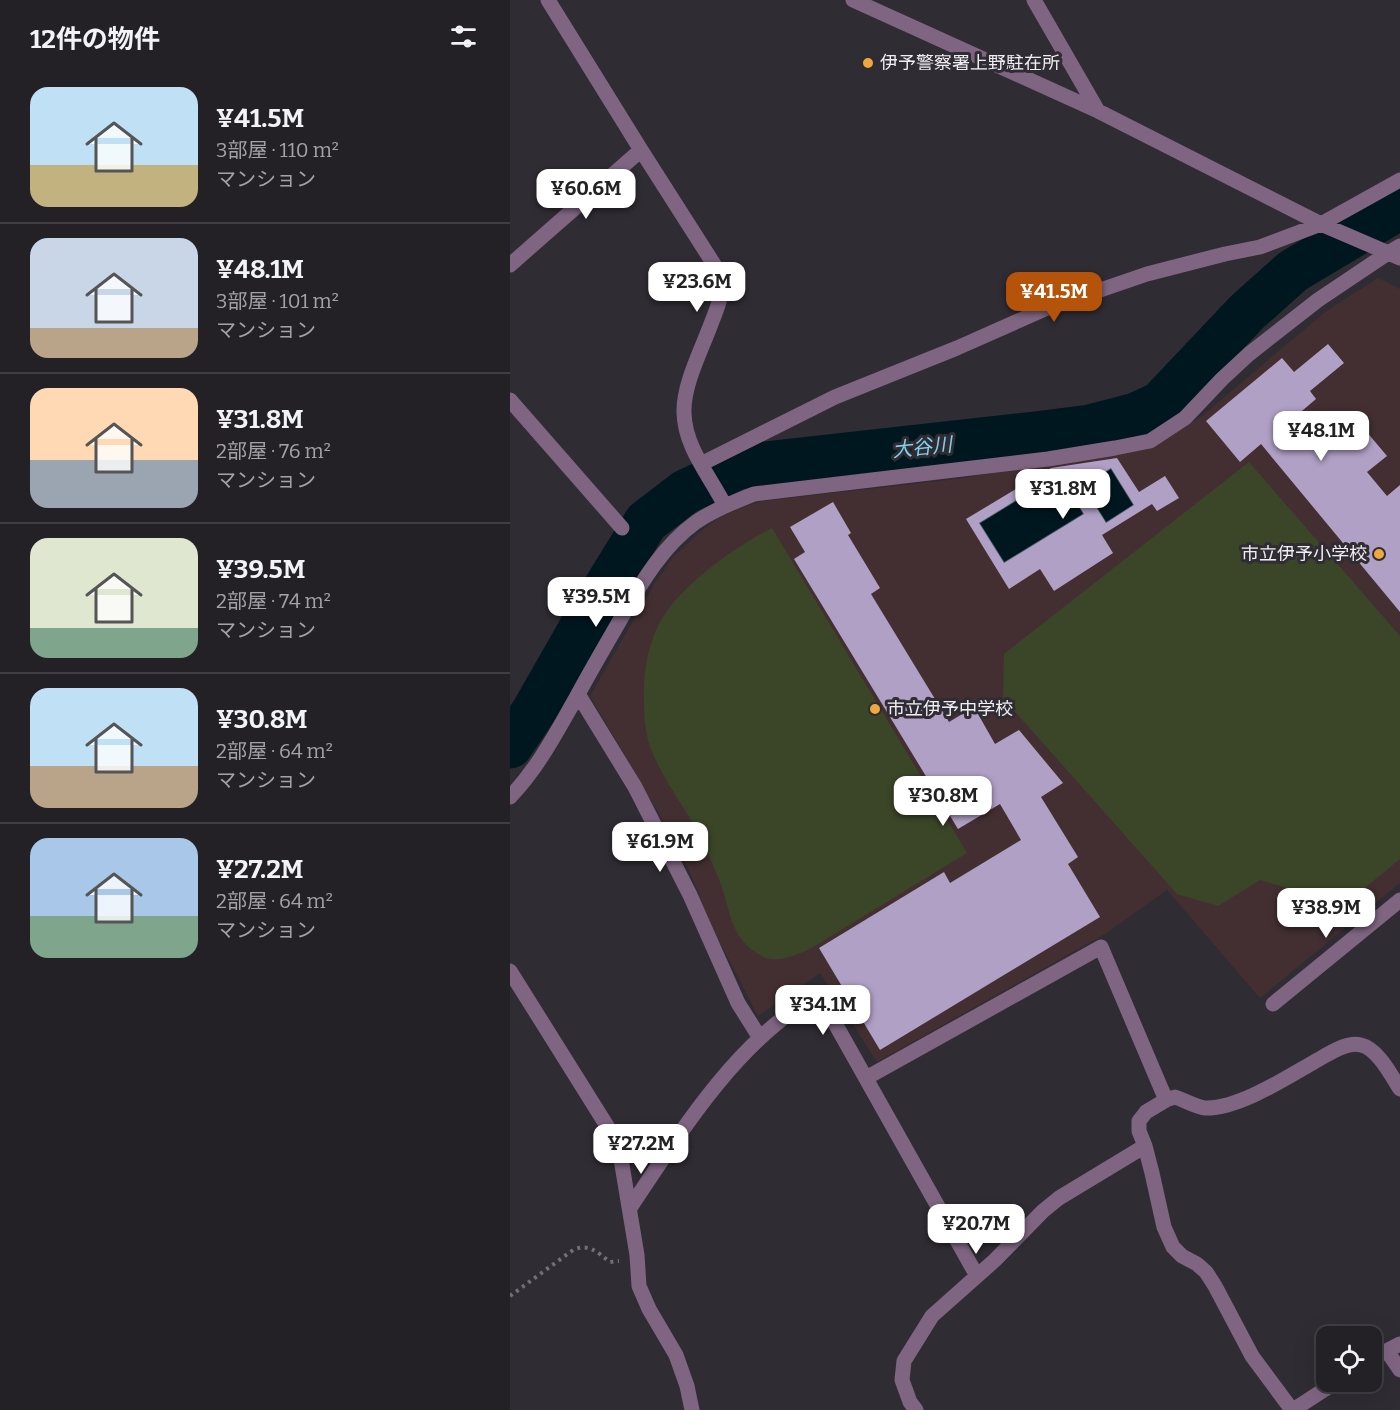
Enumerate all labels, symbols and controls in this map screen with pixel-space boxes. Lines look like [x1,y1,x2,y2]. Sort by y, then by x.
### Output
icon: filters [447,20,480,53]
text: 12件の物件 [30,24,160,55]
place label: 伊予警察署上野駐在所 [880,52,1060,74]
marker: 伊予警察署上野駐在所 [861,56,875,70]
text: ¥41.5M [216,103,304,134]
icon: home [78,111,150,183]
text: 3部屋 · 110 m² [216,138,339,162]
text: マンション [216,167,316,191]
pin: ¥60.6M [537,169,635,220]
text: ¥60.6M [551,176,621,200]
text: ¥48.1M [216,254,304,285]
icon: home [78,262,150,334]
pin: ¥23.6M [648,262,746,313]
text: ¥23.6M [662,269,732,293]
pin: ¥41.5M [1005,272,1103,323]
text: ¥41.5M [1020,279,1088,303]
text: 3部屋 · 101 m² [216,289,339,313]
text: マンション [216,318,316,342]
text: ¥31.8M [216,404,304,435]
pin: ¥48.1M [1272,411,1370,462]
icon: home [78,412,150,484]
text: ¥48.1M [1287,418,1355,442]
water label: 大谷川 [891,432,955,462]
text: 2部屋 · 76 m² [216,439,331,463]
text: マンション [216,468,316,492]
pin: ¥31.8M [1014,469,1112,520]
text: ¥31.8M [1029,476,1097,500]
place label: 市立伊予小学校 [1241,543,1367,565]
marker: 市立伊予小学校 [1372,547,1386,561]
text: ¥39.5M [216,554,305,585]
icon: home [78,562,150,634]
pin: ¥39.5M [547,577,645,628]
text: ¥39.5M [562,584,630,608]
text: 2部屋 · 74 m² [216,589,331,613]
text: マンション [216,618,316,642]
place label: 市立伊予中学校 [887,698,1013,720]
marker: 市立伊予中学校 [868,702,882,716]
text: ¥30.8M [216,704,308,735]
icon: home [78,712,150,784]
text: 2部屋 · 64 m² [216,739,333,763]
text: マンション [216,768,316,792]
pin: ¥30.8M [894,776,992,827]
text: ¥30.8M [908,783,978,807]
pin: ¥61.9M [611,822,709,873]
text: ¥61.9M [626,829,694,853]
text: ¥27.2M [216,854,304,885]
icon: home [78,862,150,934]
pin: ¥38.9M [1277,888,1375,939]
text: 2部屋 · 64 m² [216,889,333,913]
text: ¥38.9M [1291,895,1361,919]
text: マンション [216,918,316,942]
pin: ¥34.1M [774,985,872,1036]
text: ¥34.1M [789,992,857,1016]
pin: ¥27.2M [592,1124,690,1175]
text: ¥27.2M [607,1131,675,1155]
pin: ¥20.7M [927,1204,1025,1255]
text: ¥20.7M [942,1211,1010,1235]
map controls [1316,1326,1382,1392]
button: locate [1316,1326,1382,1392]

